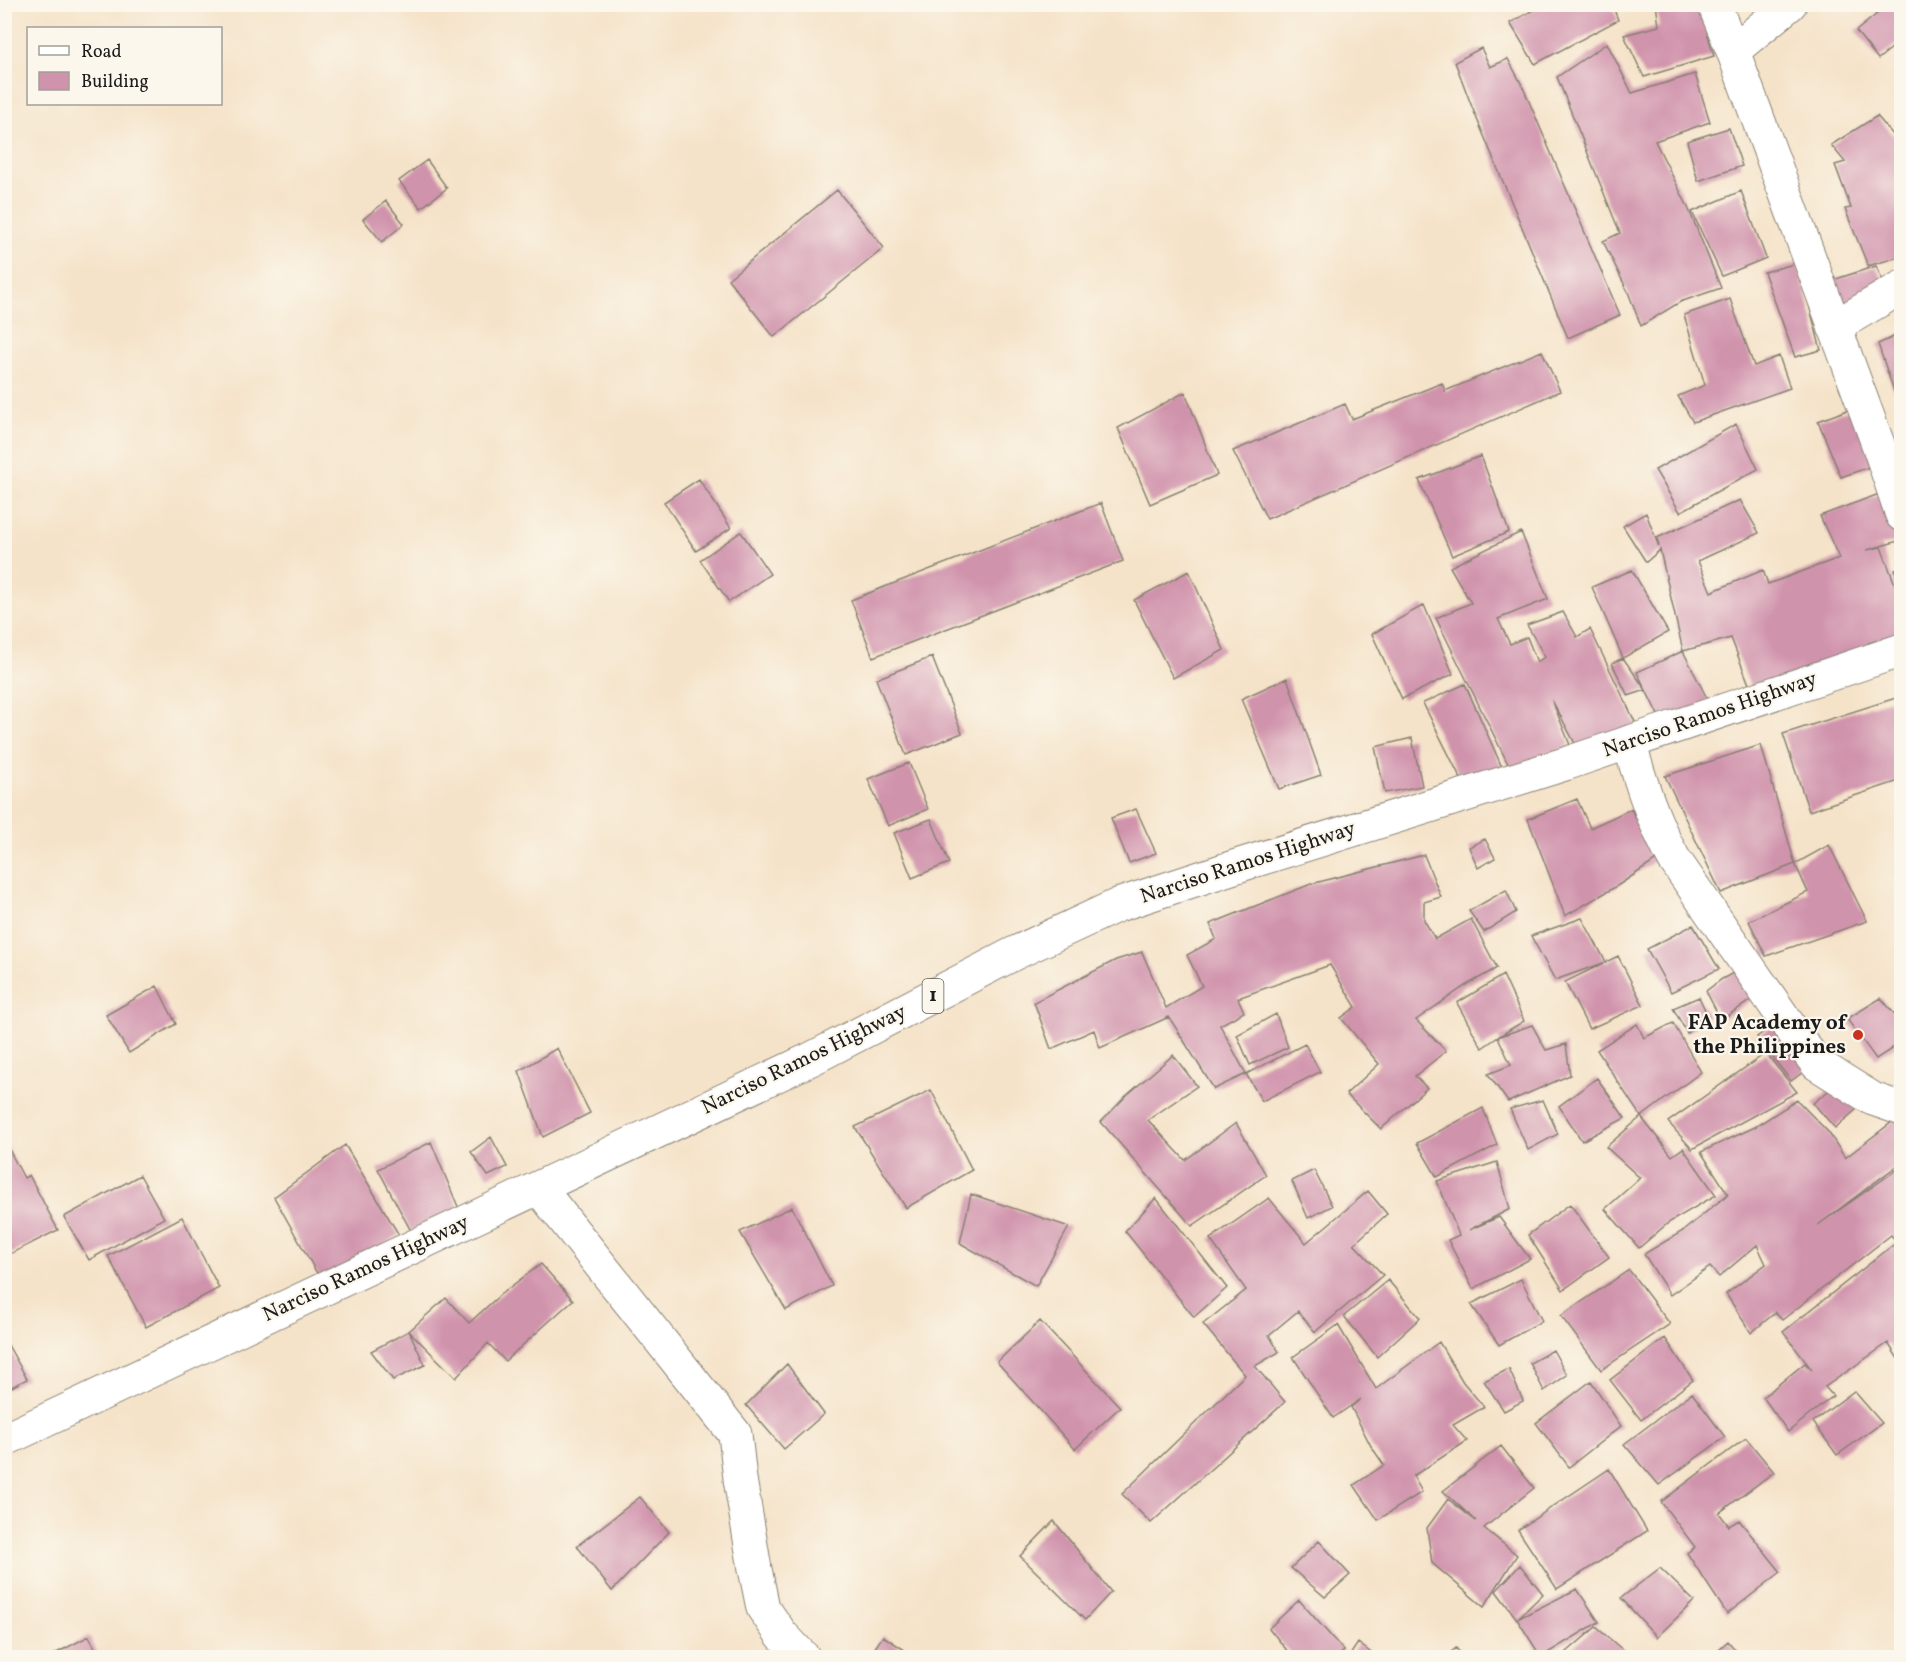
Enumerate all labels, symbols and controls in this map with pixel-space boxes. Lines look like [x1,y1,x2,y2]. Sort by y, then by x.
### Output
legend [27,27,222,105]
text: Road [81,40,122,65]
text: Building [81,70,149,95]
street label: Narciso Ramos Highway [1599,665,1822,765]
street label: Narciso Ramos Highway [1137,814,1360,912]
road number: 1 [922,979,944,1013]
street label: Narciso Ramos Highway [697,997,912,1122]
place label: FAP Academy of the Philippines [1688,1009,1848,1062]
marker: FAP Academy of the Philippines [1851,1028,1865,1042]
street label: Narciso Ramos Highway [258,1208,475,1330]

